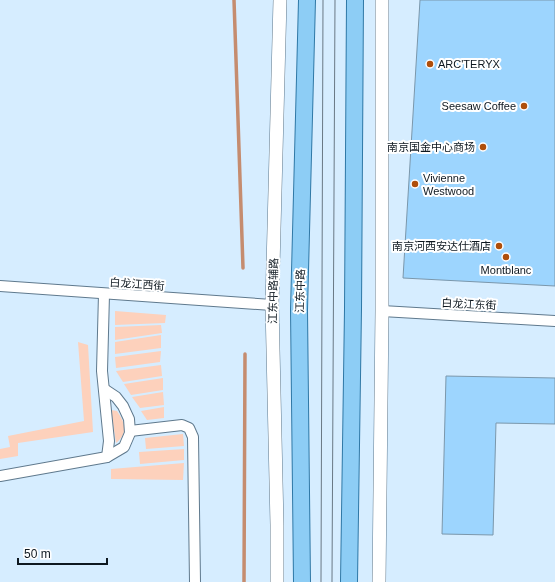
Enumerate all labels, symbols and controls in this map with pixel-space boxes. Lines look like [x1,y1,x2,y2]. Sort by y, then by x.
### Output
place label: ARC'TERYX [438,58,500,70]
marker: ARC'TERYX [425,59,435,69]
place label: Seesaw Coffee [442,100,516,112]
marker: Seesaw Coffee [519,101,529,111]
place label: 南京国金中心商场 [387,141,475,153]
marker: 南京国金中心商场 [478,142,488,152]
place label: Vivienne Westwood [423,172,474,197]
marker: Vivienne Westwood [410,179,420,189]
place label: 南京河西安达仕酒店 [392,240,491,252]
marker: 南京河西安达仕酒店 [494,241,504,251]
marker: Montblanc [501,252,511,262]
street label: 江东中路辅路 [266,258,280,324]
place label: Montblanc [481,264,532,276]
street label: 江东中路 [294,269,306,313]
street label: 白龙江西街 [109,276,165,292]
street label: 白龙江东街 [441,297,497,311]
scale bar [18,540,107,566]
text: 50 m [24,547,51,561]

